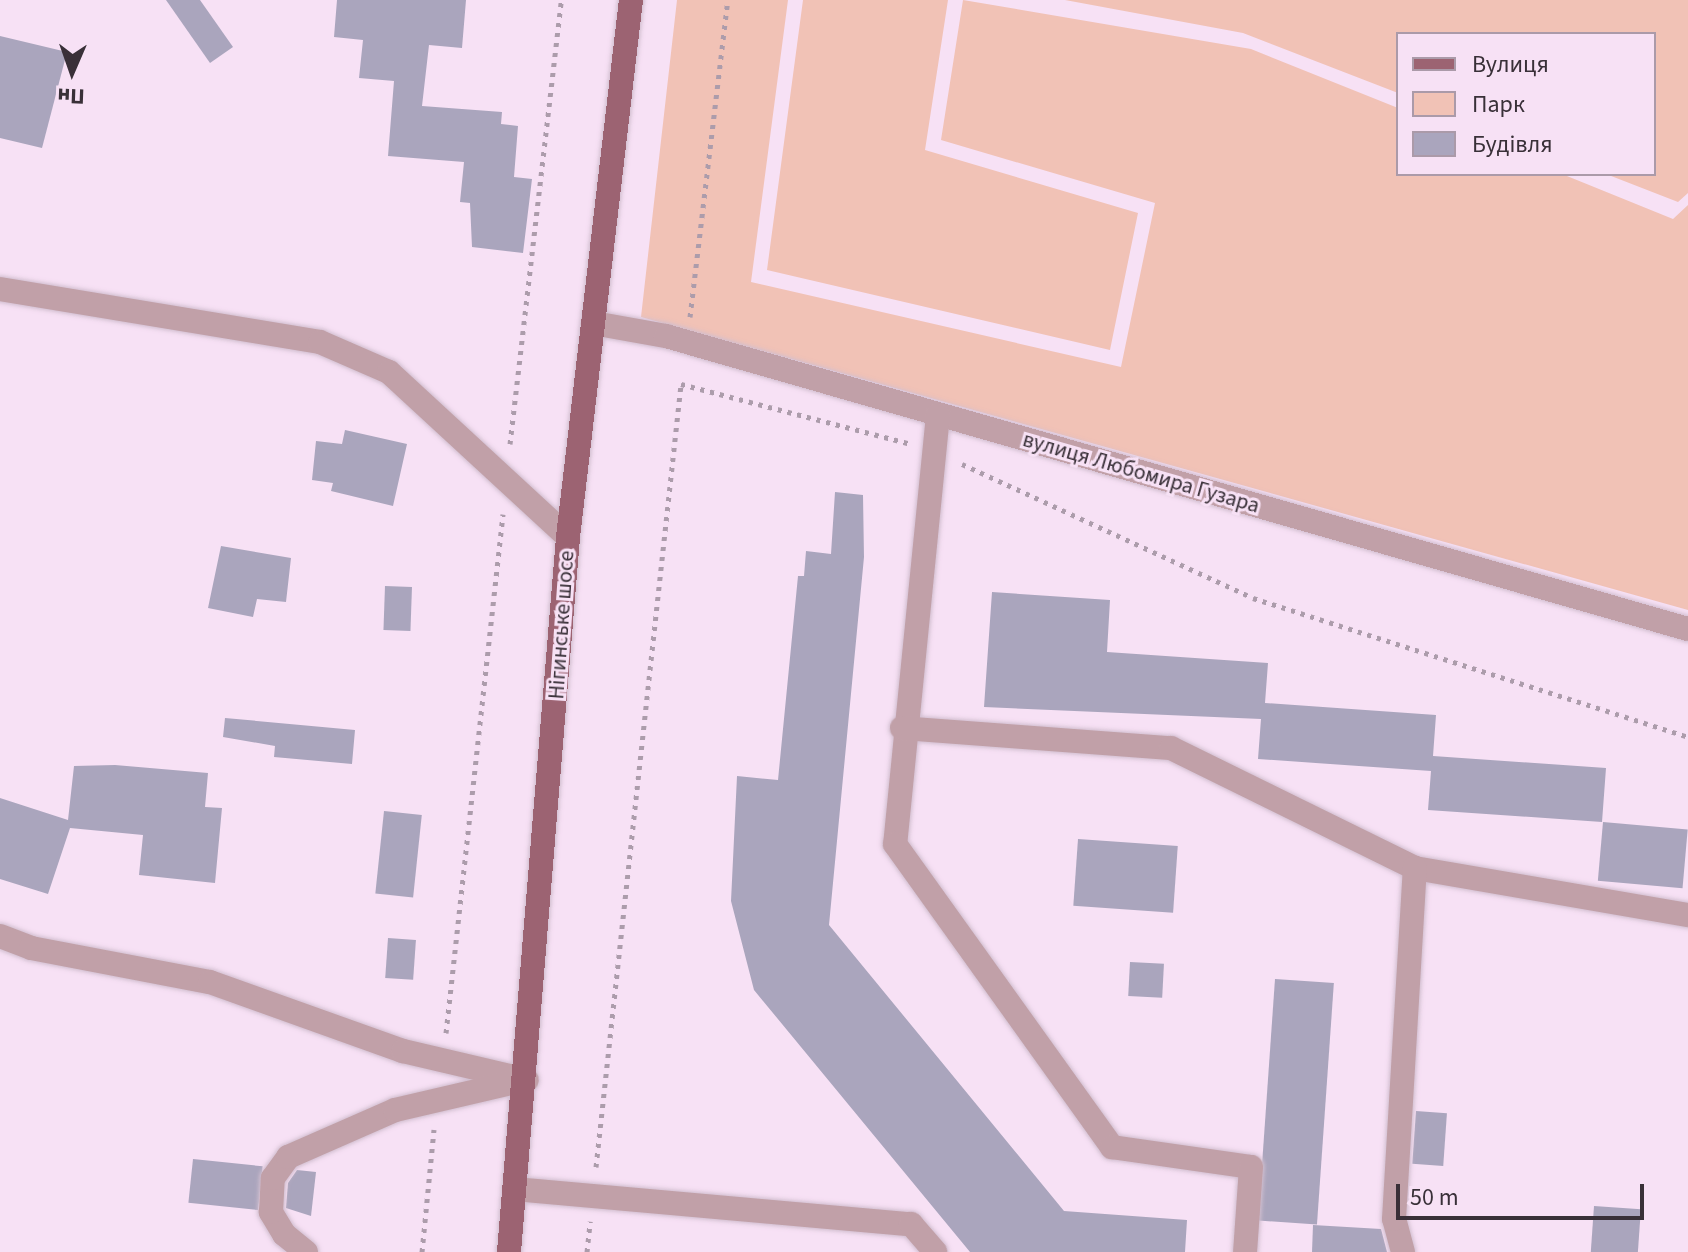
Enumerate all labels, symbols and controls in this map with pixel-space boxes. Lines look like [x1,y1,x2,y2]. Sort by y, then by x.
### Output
north arrow [32,32,112,112]
legend [1396,32,1656,176]
text: Вулиця [1472,47,1549,82]
text: Пн [57,80,85,112]
text: Парк [1472,87,1525,122]
text: Будівля [1472,127,1553,162]
street label: вулиця Любомира Гузара [1020,427,1262,519]
street label: Нігинське шосе [544,550,580,700]
scale bar [1400,1168,1648,1218]
text: 50 m [1410,1180,1459,1215]

